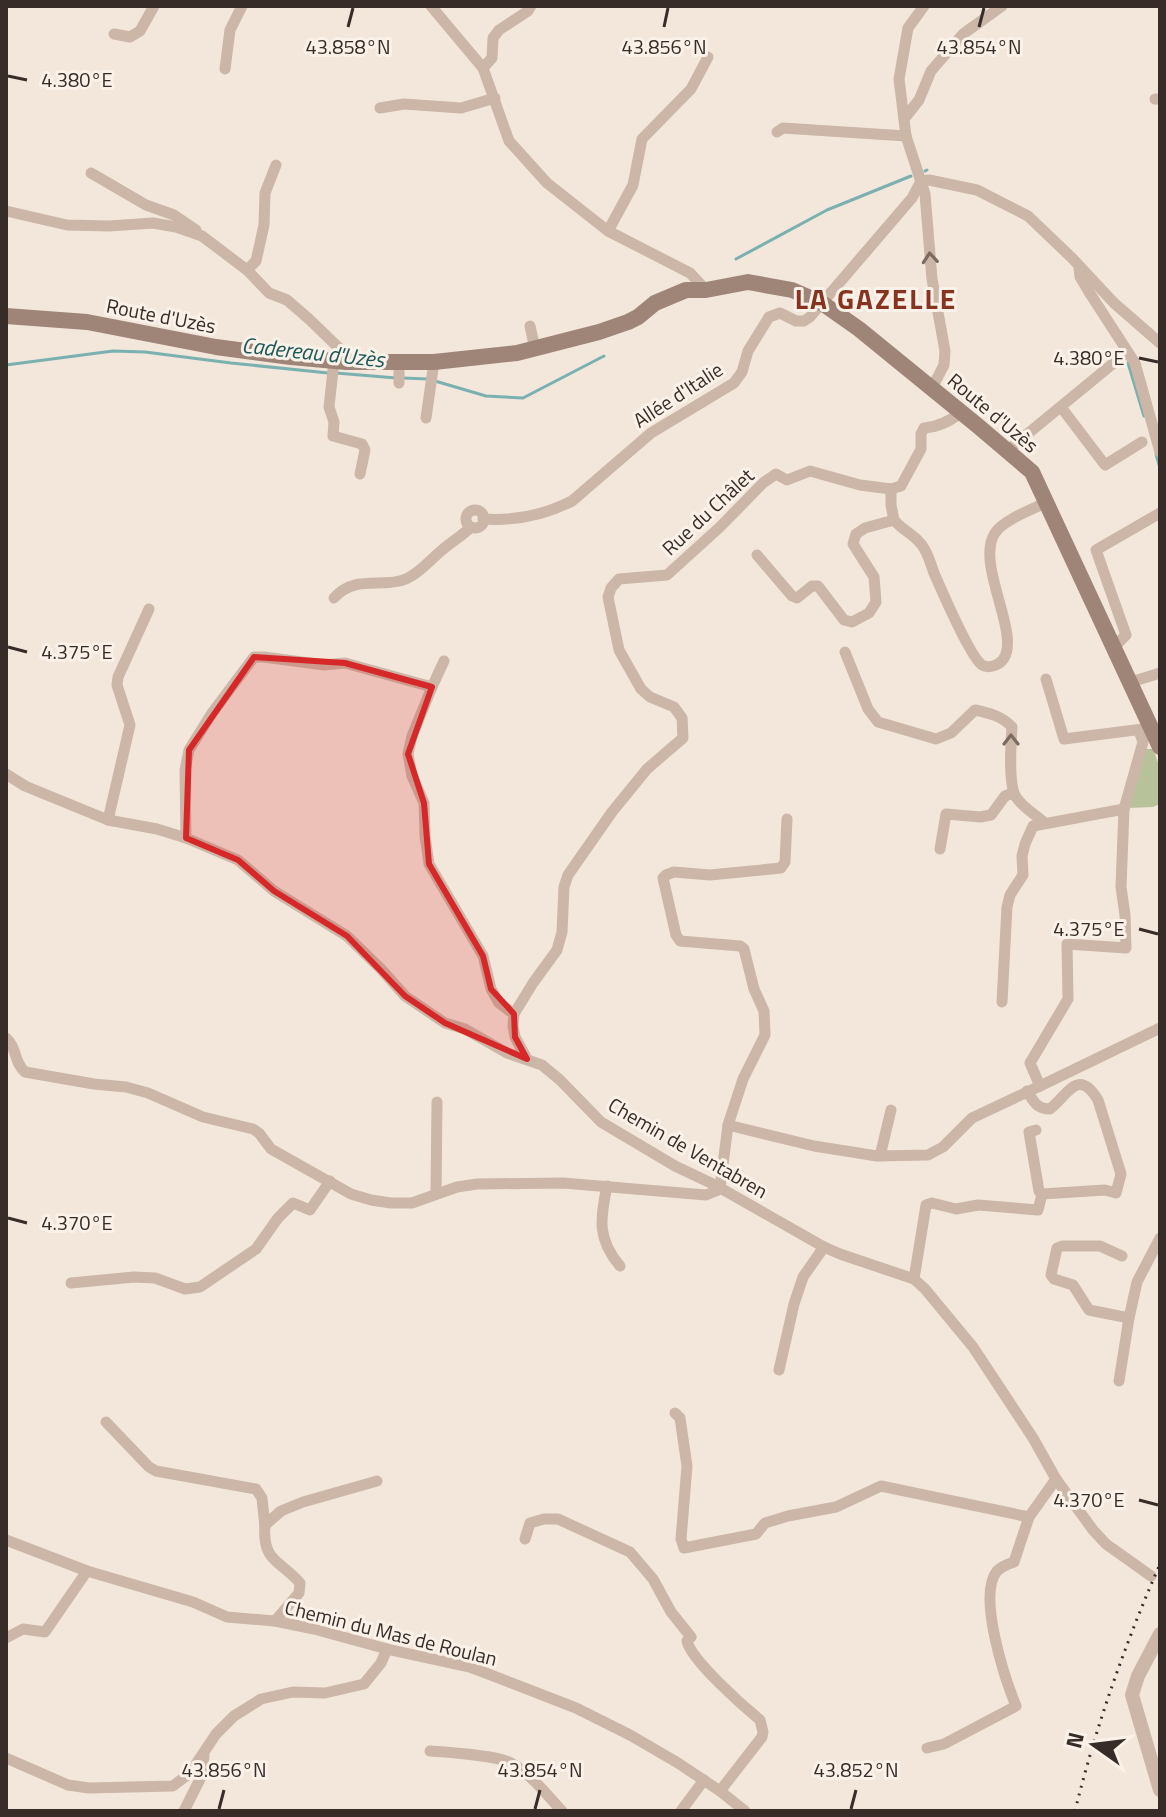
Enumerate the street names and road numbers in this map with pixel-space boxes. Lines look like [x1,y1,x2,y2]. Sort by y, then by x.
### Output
street label: Route d'Uzès [104,290,218,341]
street label: Allée d'Italie [627,354,729,435]
street label: Route d'Uzès [941,365,1046,460]
street label: Rue du Châlet [655,461,761,563]
street label: Chemin de Ventabren [603,1089,774,1206]
street label: Chemin du Mas de Roulan [282,1591,501,1674]

